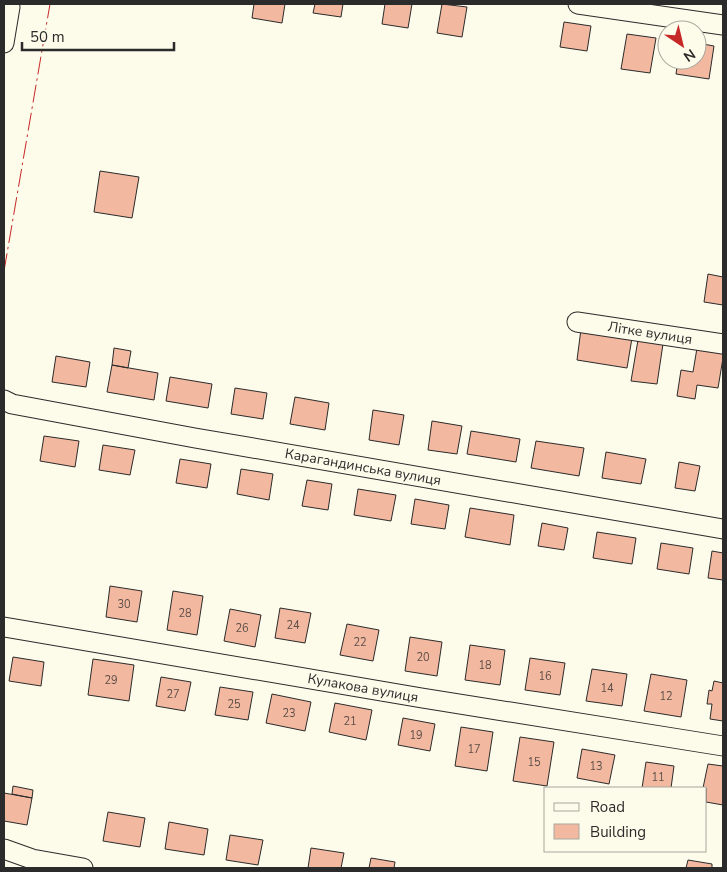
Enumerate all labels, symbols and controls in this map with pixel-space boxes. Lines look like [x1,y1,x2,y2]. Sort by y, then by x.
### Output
scale bar [22,20,175,52]
north arrow [657,20,707,70]
text: 50 m [30,27,65,47]
text: N [679,44,699,66]
street label: Літке вулиця [606,317,694,349]
street label: Карагандинська вулиця [283,444,443,490]
house number: 30 [117,597,131,612]
house number: 28 [178,606,192,621]
house number: 24 [286,618,300,633]
house number: 26 [235,621,249,636]
house number: 22 [353,635,367,650]
house number: 20 [416,650,430,665]
house number: 18 [478,658,492,673]
street label: Кулакова вулиця [306,669,420,707]
house number: 16 [538,669,552,684]
house number: 29 [104,673,118,688]
house number: 14 [600,681,614,696]
house number: 27 [166,687,180,702]
house number: 12 [659,689,673,704]
house number: 25 [227,697,241,712]
house number: 23 [282,706,296,721]
house number: 21 [343,714,357,729]
house number: 19 [409,728,423,743]
house number: 17 [467,742,481,757]
house number: 15 [527,755,541,770]
house number: 13 [589,759,603,774]
house number: 11 [651,770,665,785]
legend [544,787,707,852]
text: Road [590,797,625,817]
text: Building [590,822,646,842]

